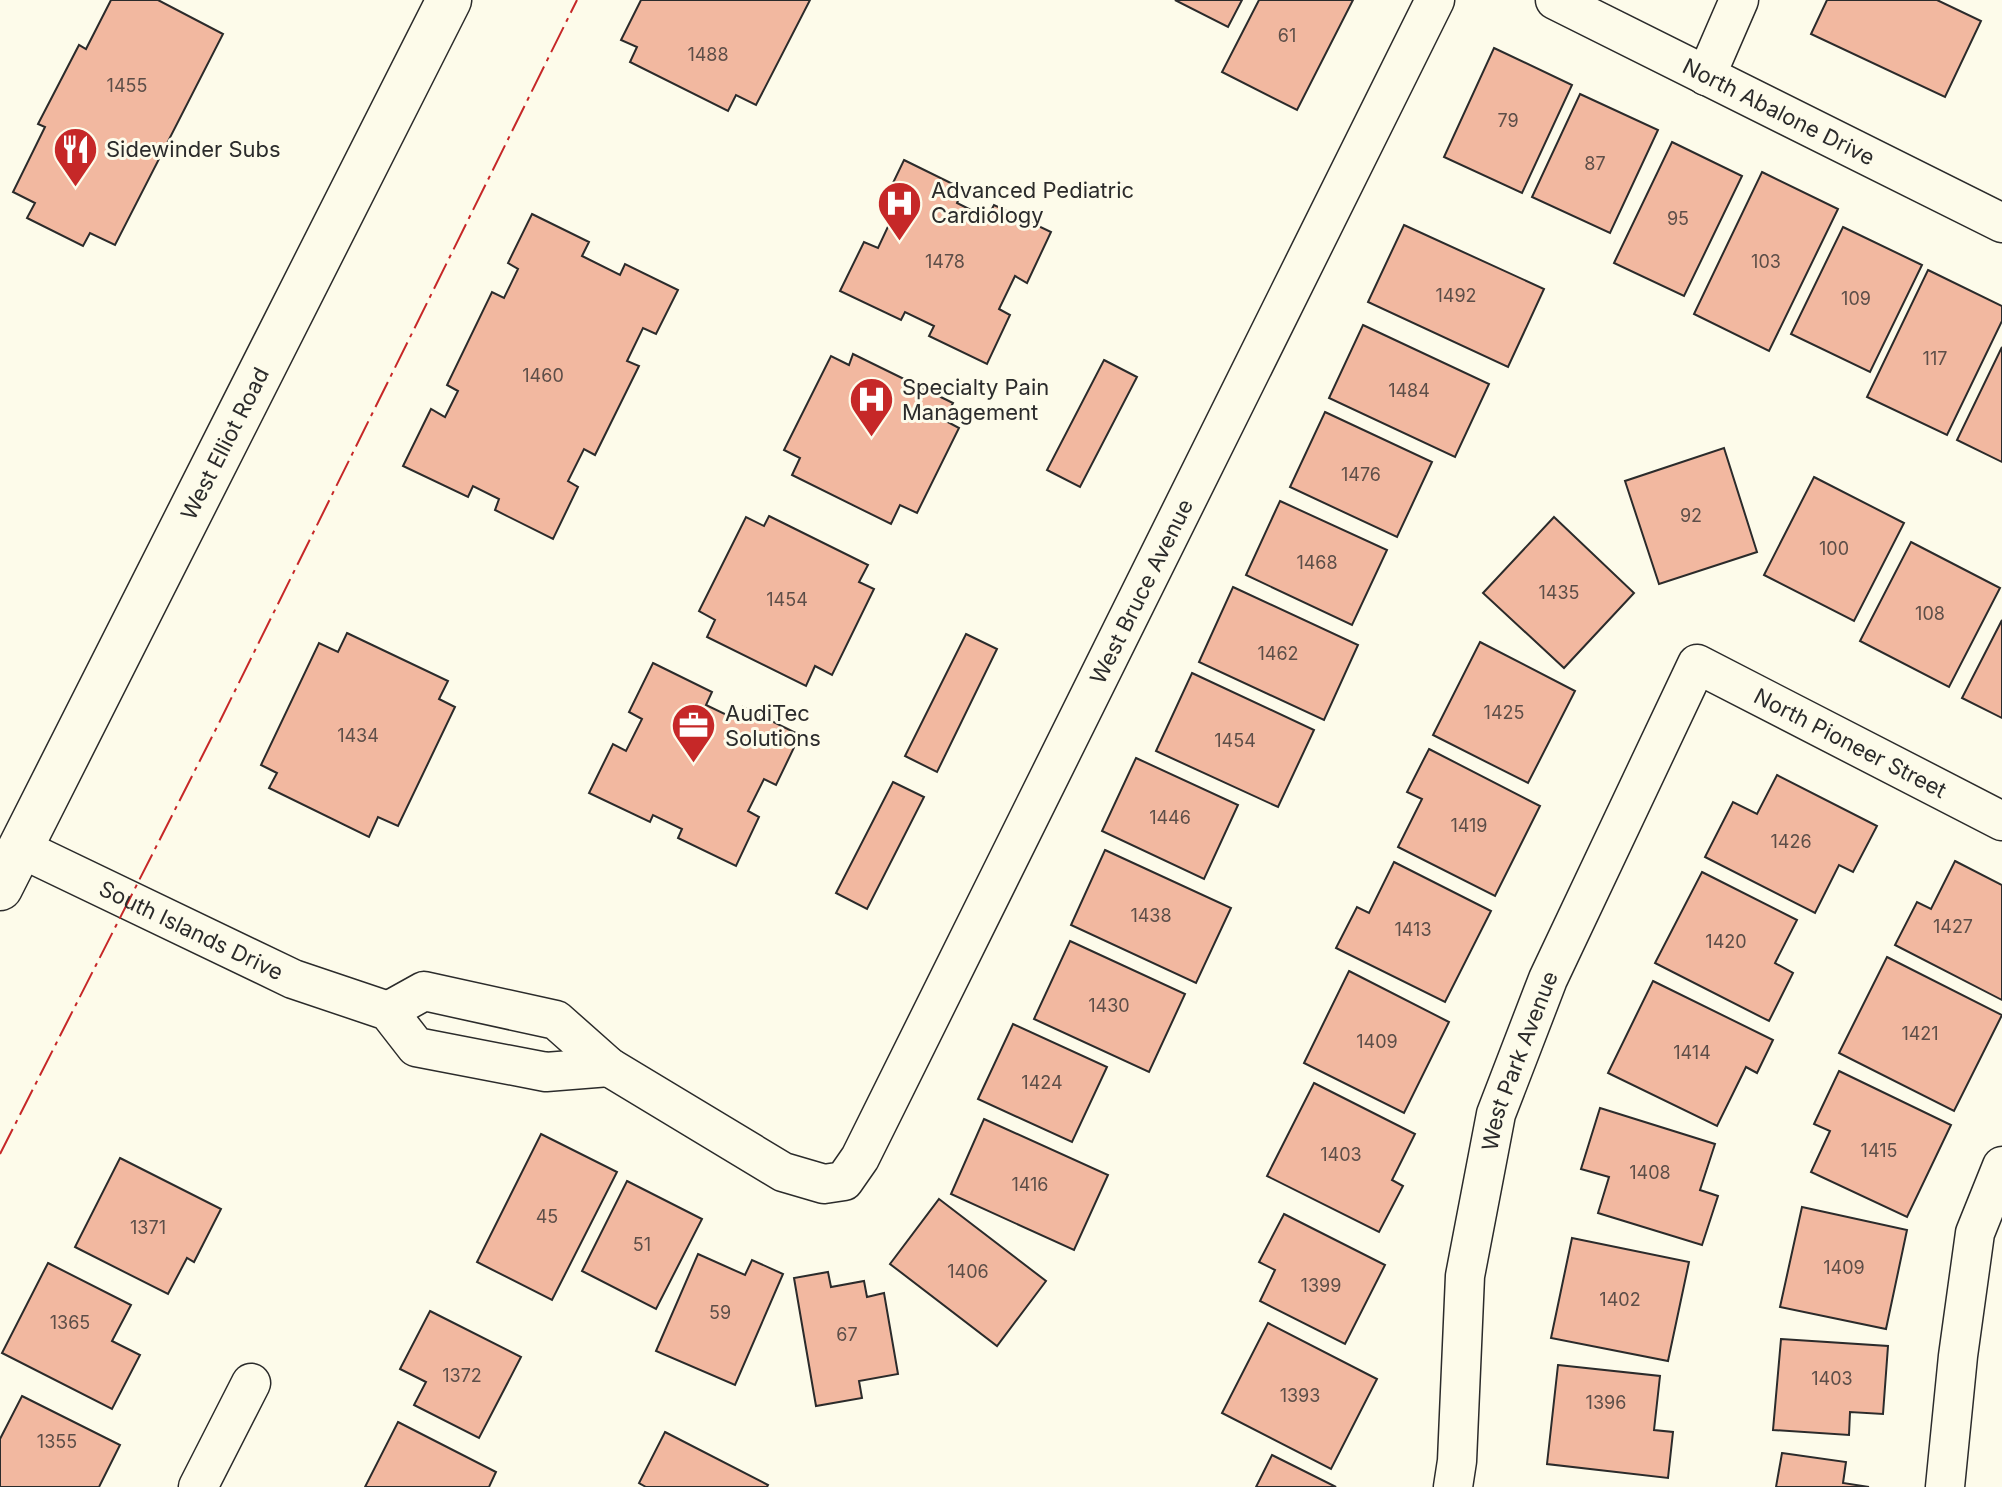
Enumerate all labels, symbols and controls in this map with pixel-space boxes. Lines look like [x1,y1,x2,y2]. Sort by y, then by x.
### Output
house number: 61 [1278,25,1296,46]
house number: 1488 [687,44,729,65]
street label: North Abalone Drive [1678,53,1879,170]
house number: 1455 [107,75,147,96]
house number: 79 [1497,110,1519,131]
restaurant icon: Sidewinder Subs [51,125,99,188]
place label: Sidewinder Subs [106,136,281,162]
house number: 87 [1584,153,1606,174]
place label: Advanced Pediatric Cardiology [931,177,1134,228]
hospital icon: Advanced Pediatric Cardiology [876,179,924,242]
house number: 95 [1667,208,1689,229]
house number: 1478 [925,251,965,272]
house number: 103 [1751,251,1781,272]
house number: 1492 [1435,285,1477,306]
house number: 109 [1841,288,1871,309]
house number: 117 [1923,348,1947,369]
street label: West Elliot Road [175,363,274,524]
house number: 1460 [522,365,564,386]
place label: Specialty Pain Management [902,374,1049,425]
hospital icon: Specialty Pain Management [847,376,895,439]
house number: 1484 [1388,380,1430,401]
house number: 1476 [1341,464,1381,485]
street label: West Bruce Avenue [1085,495,1198,688]
house number: 92 [1680,505,1702,526]
house number: 100 [1819,538,1849,559]
house number: 1468 [1296,552,1338,573]
house number: 1435 [1538,582,1580,603]
house number: 1454 [766,589,808,610]
house number: 108 [1915,603,1945,624]
house number: 1462 [1257,643,1299,664]
street label: North Pioneer Street [1750,683,1951,803]
place label: AudiTec Solutions [725,700,821,751]
office icon: AudiTec Solutions [670,702,718,765]
house number: 1425 [1484,702,1524,723]
house number: 1434 [337,725,379,746]
house number: 1454 [1214,730,1256,751]
house number: 1446 [1149,807,1191,828]
house number: 1419 [1450,815,1488,836]
house number: 1426 [1770,831,1812,852]
street label: South Islands Drive [95,875,287,985]
house number: 1438 [1130,905,1172,926]
house number: 1427 [1933,916,1973,937]
house number: 1413 [1394,919,1432,940]
house number: 1420 [1705,931,1747,952]
street label: West Park Avenue [1476,967,1563,1153]
house number: 1430 [1088,995,1130,1016]
house number: 1421 [1901,1023,1939,1044]
house number: 1409 [1356,1031,1398,1052]
house number: 1414 [1673,1042,1711,1063]
house number: 1424 [1021,1072,1063,1093]
house number: 1415 [1861,1140,1897,1161]
house number: 1403 [1320,1144,1362,1165]
house number: 1408 [1629,1162,1671,1183]
house number: 1416 [1011,1174,1049,1195]
house number: 45 [536,1206,558,1227]
house number: 1371 [130,1217,166,1238]
house number: 51 [633,1234,651,1255]
house number: 1409 [1823,1257,1865,1278]
house number: 1406 [947,1261,989,1282]
house number: 1399 [1301,1275,1341,1296]
house number: 1402 [1599,1289,1641,1310]
house number: 59 [709,1302,731,1323]
house number: 1365 [50,1312,90,1333]
house number: 67 [836,1324,858,1345]
house number: 1372 [442,1365,482,1386]
house number: 1403 [1811,1368,1853,1389]
house number: 1393 [1280,1385,1320,1406]
house number: 1396 [1586,1392,1626,1413]
house number: 1355 [37,1431,77,1452]

